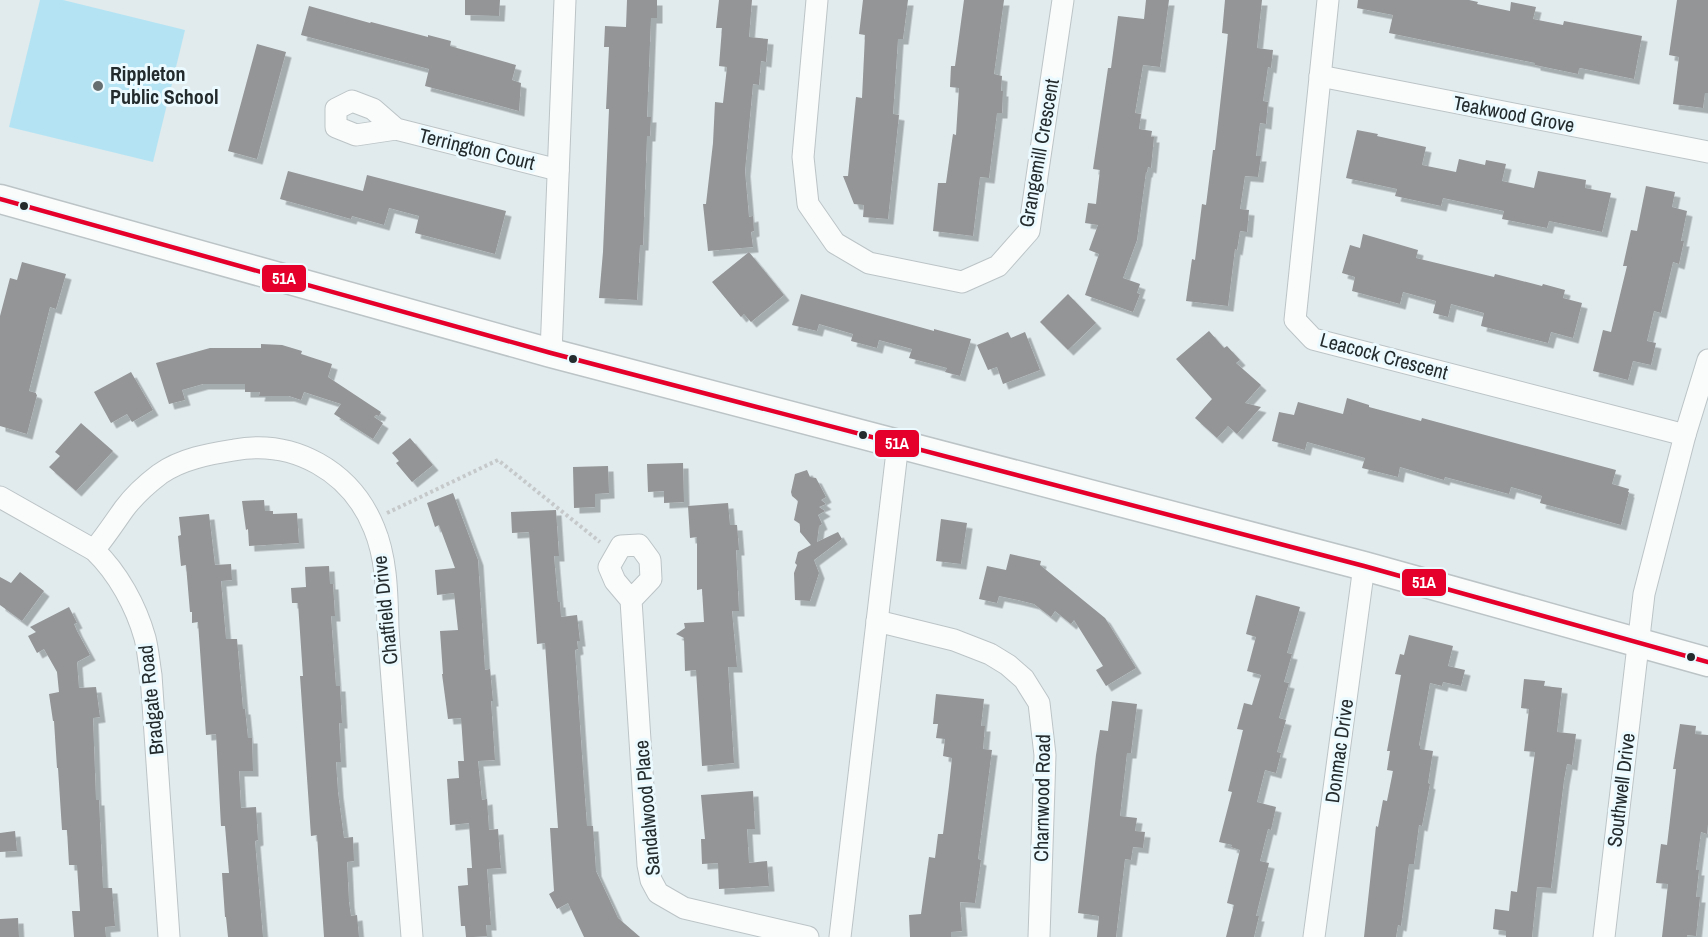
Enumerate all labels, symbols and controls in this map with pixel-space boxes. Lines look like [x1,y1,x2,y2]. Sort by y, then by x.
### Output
place label: Rippleton Public School [110,60,218,110]
street label: Grangemill Crescent [1012,76,1065,229]
marker: Rippleton Public School [91,79,105,93]
street label: Teakwood Grove [1451,89,1577,139]
street label: Terrington Court [416,121,538,176]
unlabelled marker [18,200,30,212]
line badge: 51A [261,264,307,293]
text: 51A [272,267,297,289]
street label: Leacock Crescent [1317,325,1451,386]
unlabelled marker [567,353,579,365]
unlabelled marker [857,429,869,441]
line badge: 51A [874,429,920,458]
text: 51A [885,432,910,454]
street label: Chatfield Drive [365,554,404,666]
line badge: 51A [1401,568,1447,597]
text: 51A [1412,571,1437,593]
street label: Bradgate Road [131,644,170,756]
unlabelled marker [1685,651,1697,663]
street label: Donmac Drive [1318,697,1359,805]
street label: Southwell Drive [1600,731,1641,849]
street label: Charnwood Road [1027,734,1056,862]
street label: Sandalwood Place [627,739,666,877]

